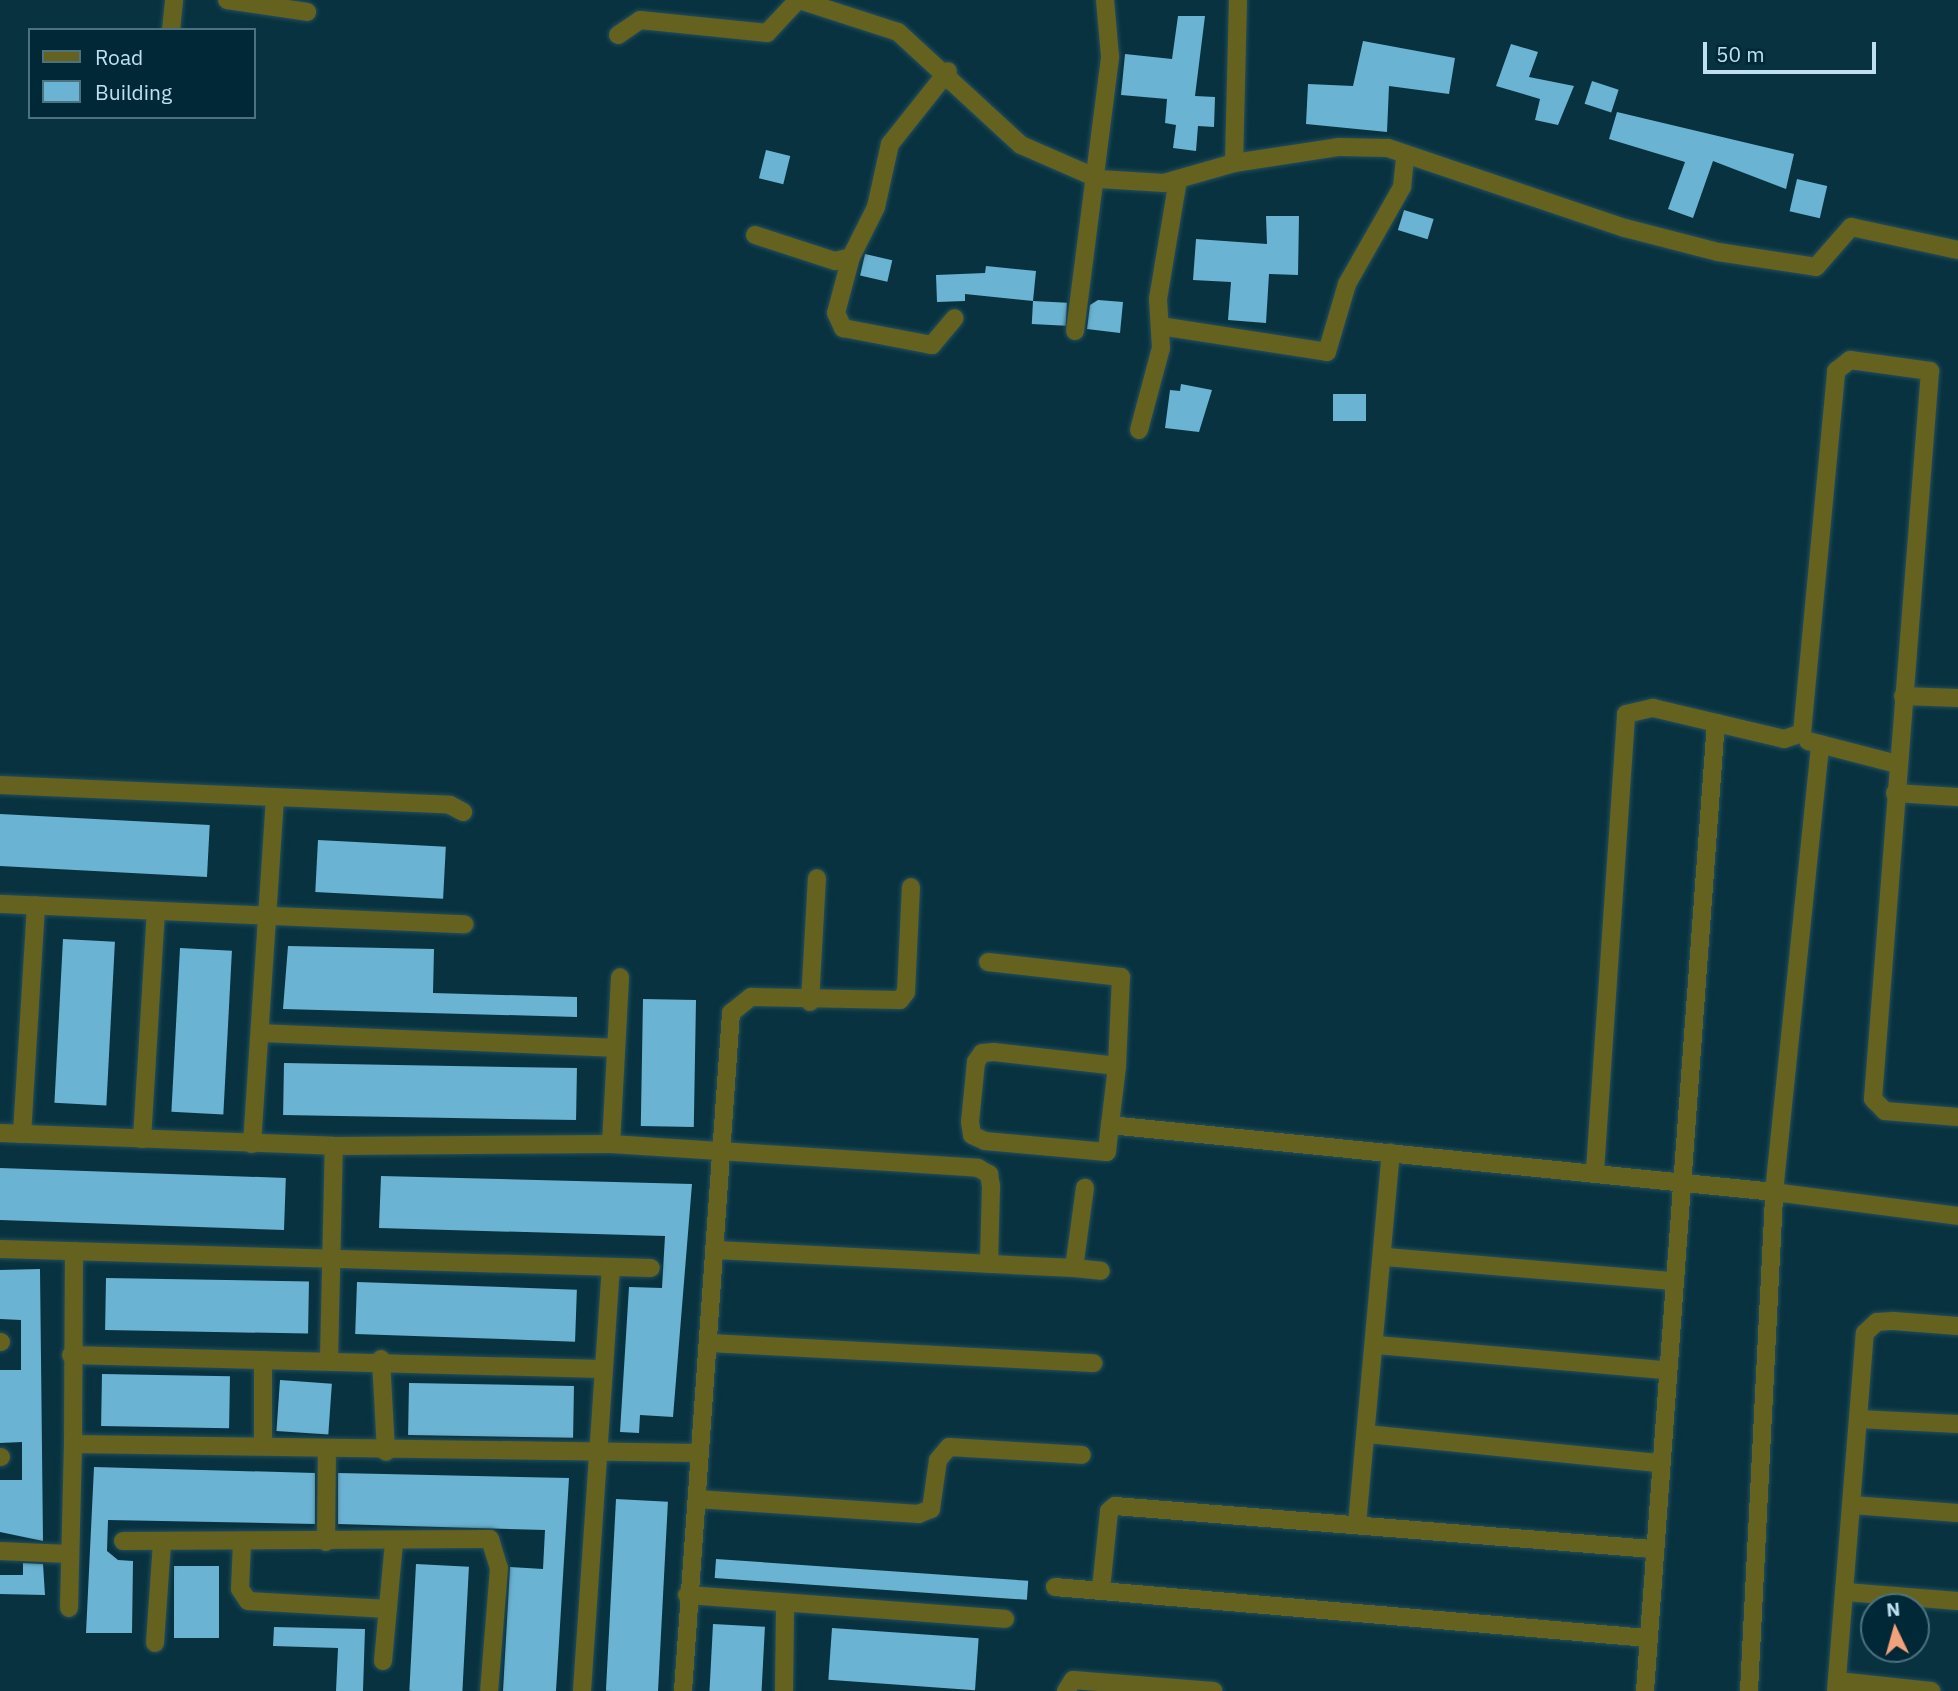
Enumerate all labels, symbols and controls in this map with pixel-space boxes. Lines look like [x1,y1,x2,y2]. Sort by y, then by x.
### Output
legend [28,28,256,119]
scale bar [1706,28,1879,72]
text: 50 m [1716,40,1765,68]
text: Road [95,43,143,71]
text: Building [95,78,172,106]
north arrow [1860,1593,1930,1663]
text: N [1885,1597,1901,1622]

